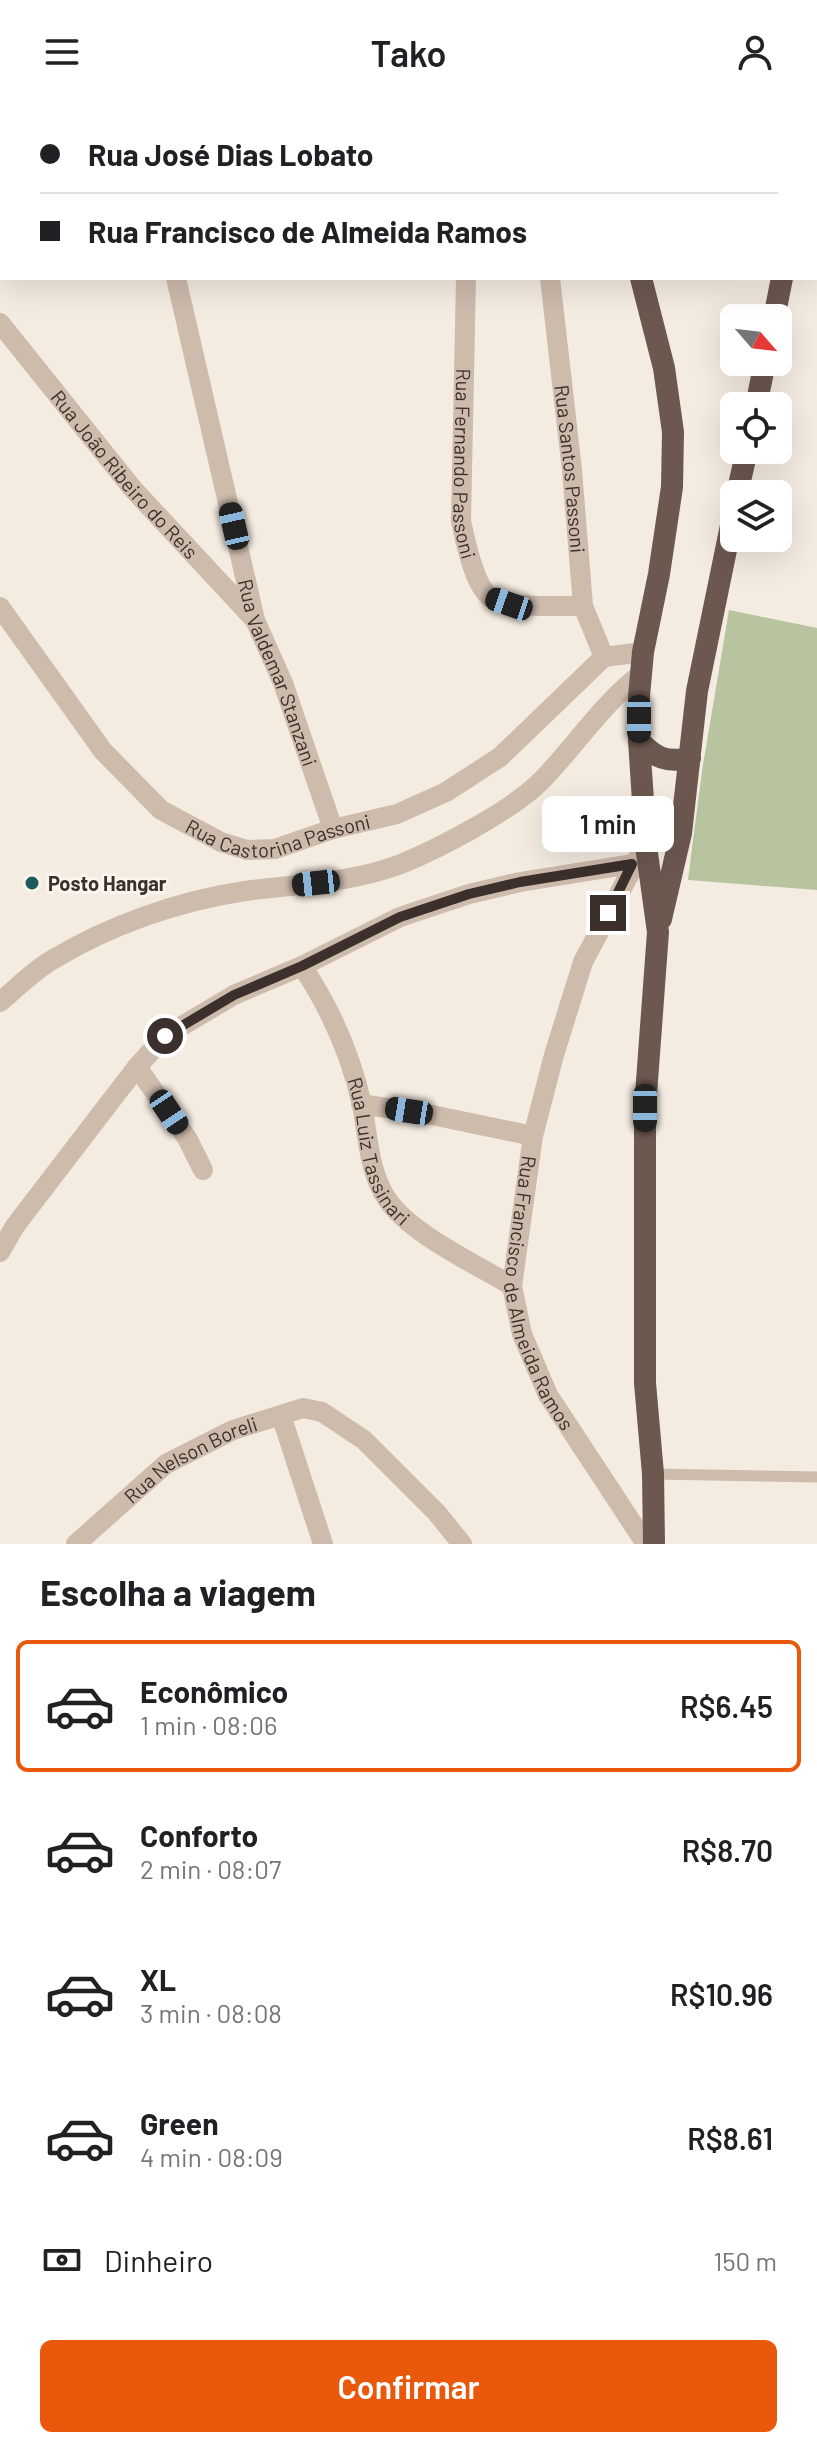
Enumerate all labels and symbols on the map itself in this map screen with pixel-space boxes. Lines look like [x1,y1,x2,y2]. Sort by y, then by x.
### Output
north arrow [720,304,792,376]
street label: Rua Fernando Passoni [449,368,481,562]
street label: Rua Santos Passoni [550,383,591,554]
street label: Rua João Ribeiro do Reis [46,385,203,563]
car [217,500,251,552]
street label: Rua Valdemar Stanzani [234,577,322,769]
car [482,585,536,623]
car [627,695,651,743]
callout: 1 min [542,797,674,853]
street label: Rua Castorina Passoni [183,805,375,833]
text: Rua Castorina Passoni [182,809,372,863]
car [291,869,341,897]
place label: Posto Hangar [48,871,167,895]
marker: Posto Hangar [23,874,41,892]
route end [590,895,626,931]
route start [147,1018,183,1054]
street label: Rua Luiz Tassinari [343,1074,415,1230]
car [633,1084,657,1132]
car [146,1085,192,1139]
car [383,1095,435,1127]
street label: Rua Francisco de Almeida Ramos [499,1154,580,1434]
street label: Rua Nelson Boreli [119,1411,260,1508]

